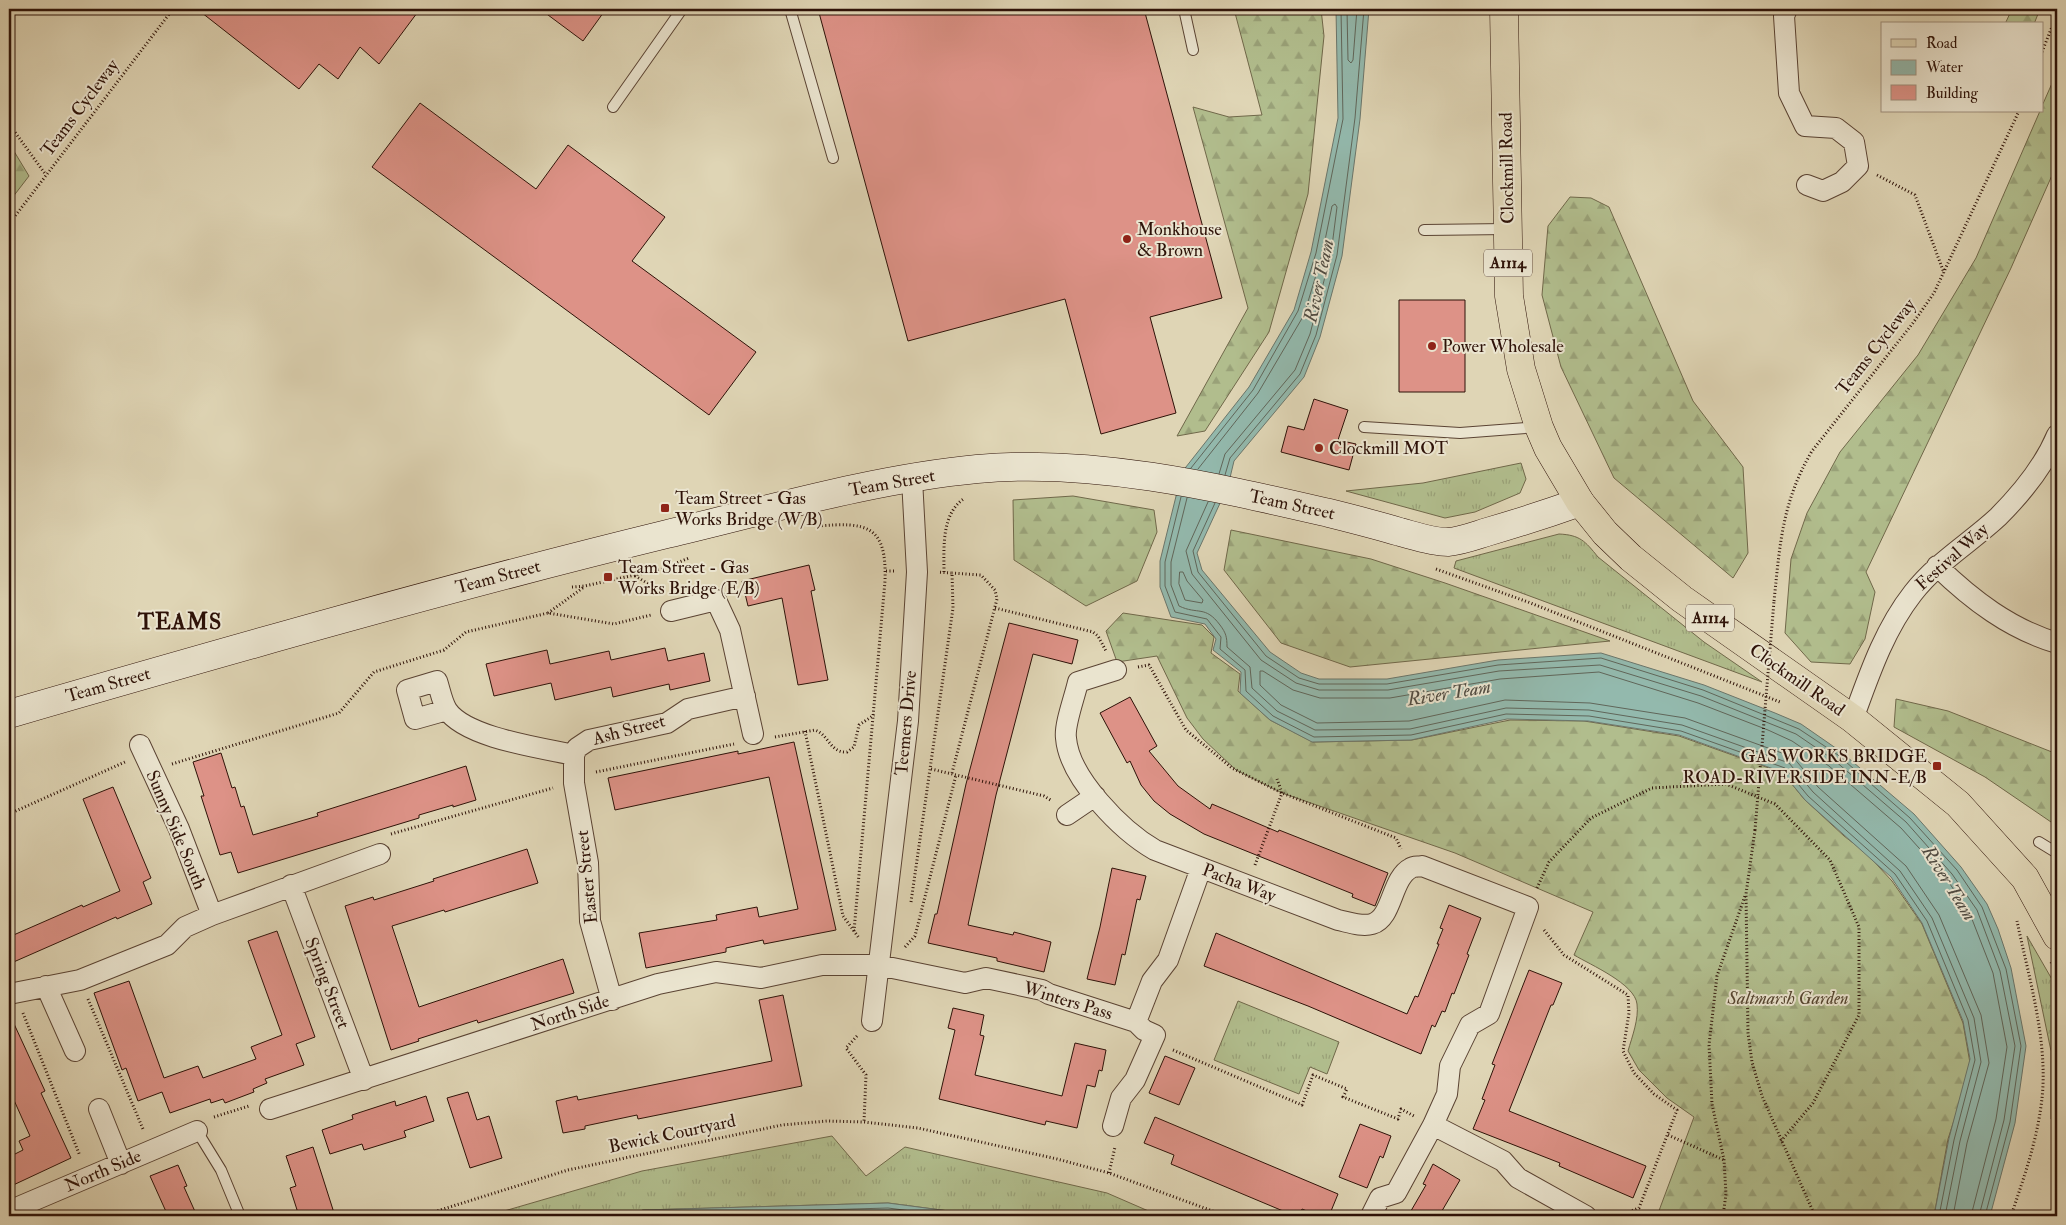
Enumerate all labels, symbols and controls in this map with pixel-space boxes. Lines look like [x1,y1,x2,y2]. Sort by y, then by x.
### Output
legend [1881,22,2044,112]
text: Road [1926,34,1958,53]
street label: Teams Cycleway [36,54,125,161]
text: Water [1925,58,1963,77]
text: Building [1926,84,1978,103]
street label: Clockmill Road [1495,112,1519,224]
place label: Monkhouse & Brown [1137,218,1222,262]
marker: Monkhouse & Brown [1121,233,1133,245]
water label: River Team [1298,237,1340,326]
road number: A1114 [1484,250,1532,276]
street label: Teams Cycleway [1831,293,1922,400]
place label: Power Wholesale [1442,335,1564,358]
marker: Power Wholesale [1426,340,1438,352]
place label: Clockmill MOT [1329,437,1449,460]
marker: Clockmill MOT [1313,442,1325,454]
street label: Team Street [847,464,937,502]
street label: Team Street [1247,485,1337,525]
place label: Team Street - Gas Works Bridge (W/B) [674,487,823,531]
marker: Team Street - Gas Works Bridge (W/B) [659,502,671,514]
street label: Festival Way [1911,517,1994,596]
street label: Team Street [453,555,543,599]
place label: Team Street - Gas Works Bridge (E/B) [617,556,760,600]
marker: Team Street - Gas Works Bridge (E/B) [602,571,614,583]
road number: A1114 [1686,604,1734,632]
district label: TEAMS [137,608,222,636]
street label: Clockmill Road [1745,639,1849,722]
street label: Team Street [63,662,153,708]
street label: Teemers Drive [890,669,922,777]
water label: River Team [1405,674,1493,712]
street label: Ash Street [589,709,668,751]
place label: GAS WORKS BRIDGE ROAD-RIVERSIDE INN-E/B [1683,745,1927,789]
marker: GAS WORKS BRIDGE ROAD-RIVERSIDE INN-E/B [1931,760,1943,772]
street label: Sunny Side South [141,767,212,894]
street label: Easter Street [571,829,603,925]
water label: River Team [1916,840,1982,925]
street label: Pacha Way [1199,858,1280,908]
street label: Spring Street [299,934,355,1032]
street label: Winters Pass [1020,976,1115,1025]
park label: Saltmarsh Garden [1727,987,1848,1010]
street label: North Side [528,989,613,1036]
street label: Bewick Courtyard [606,1109,738,1159]
street label: North Side [61,1144,145,1197]

